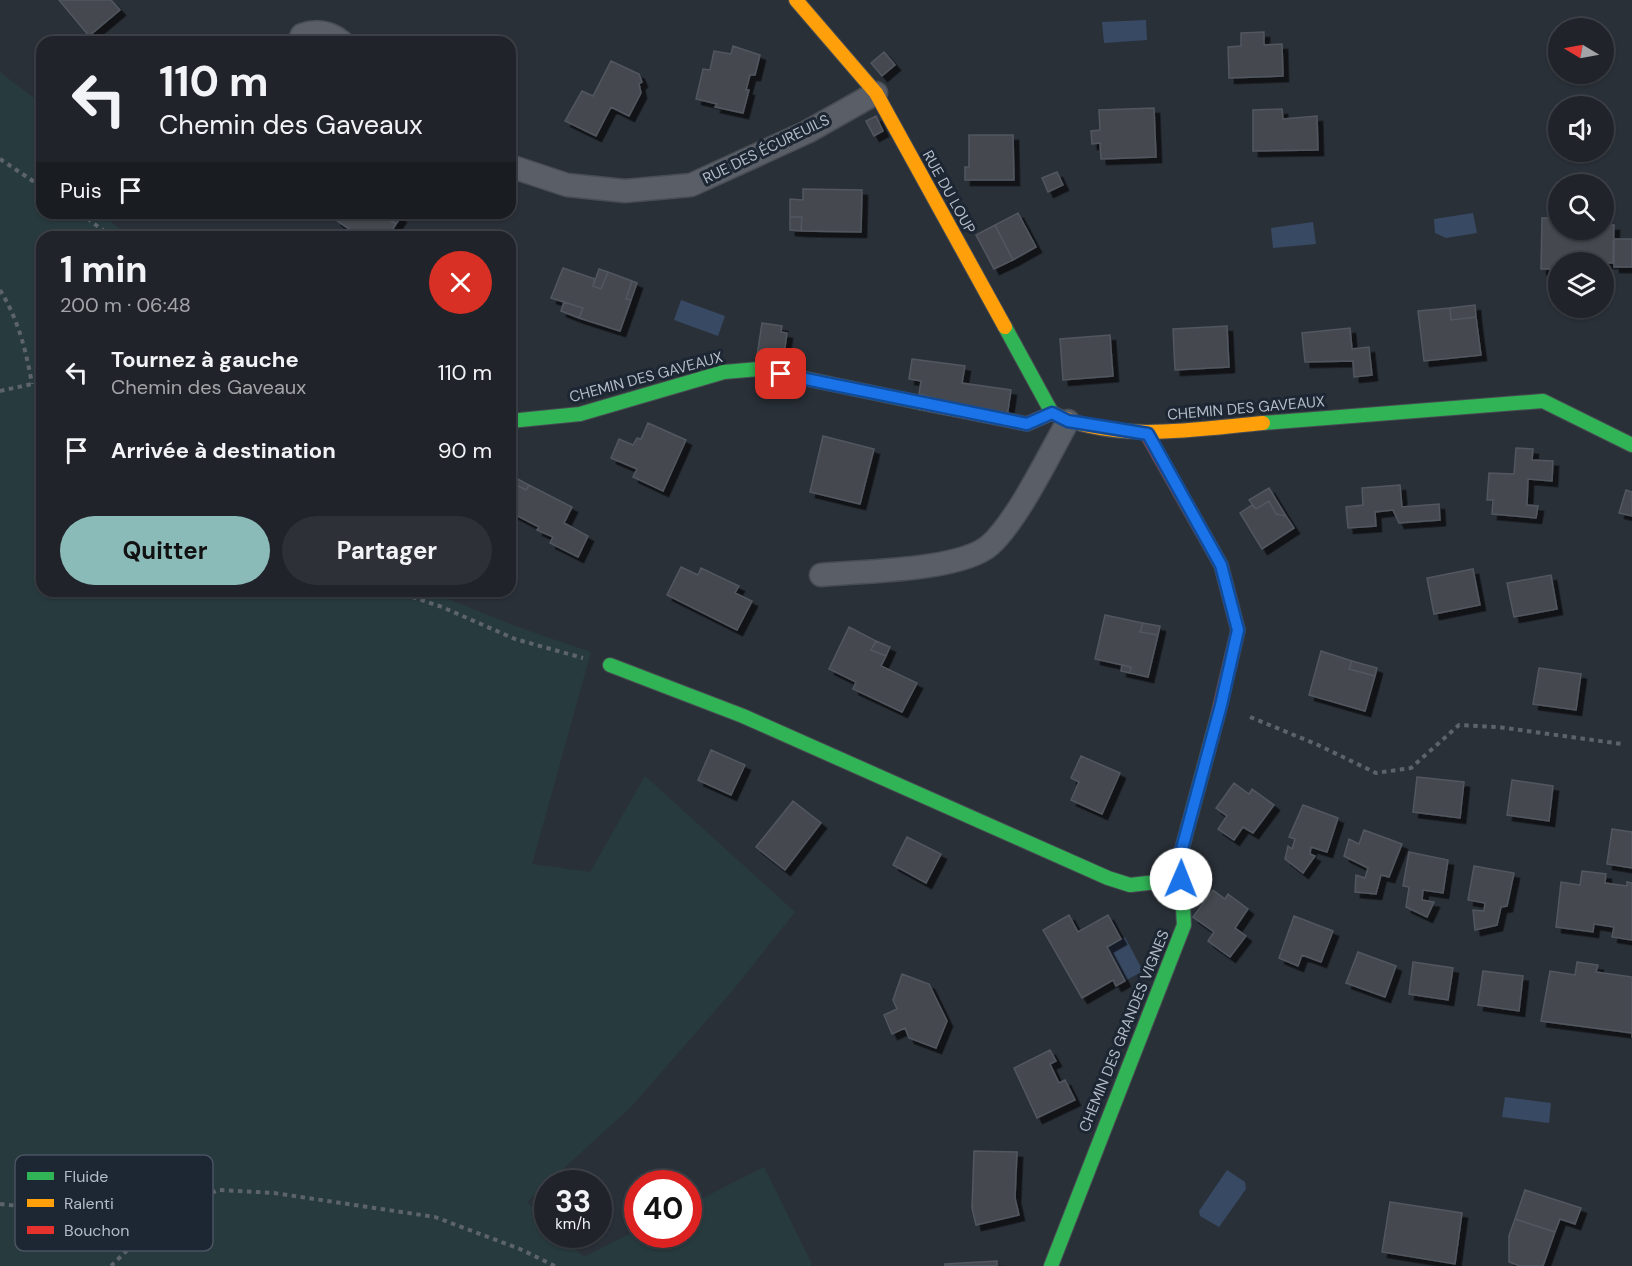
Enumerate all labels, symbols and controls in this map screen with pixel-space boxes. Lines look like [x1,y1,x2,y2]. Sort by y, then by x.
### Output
north arrow [1548,18,1614,84]
map controls [1548,18,1614,318]
text: 110 m [159,54,269,109]
icon: left [60,60,138,138]
button: sound [1548,96,1614,162]
text: Chemin des Gaveaux [159,107,423,142]
street label: RUE DES ÉCUREUILS [699,109,833,188]
street label: RUE DU LOUP [918,147,980,238]
icon: arrive [114,174,147,207]
button: search [1548,174,1614,240]
text: Puis [60,176,102,205]
text: 1 min [60,246,148,293]
button: close [429,251,492,314]
button: layers [1548,252,1614,318]
text: 200 m · 06:48 [60,292,191,318]
text: Tournez à gauche [111,345,299,374]
street label: CHEMIN DES GAVEAUX [567,347,725,407]
pin [755,348,806,399]
icon: left [60,356,93,389]
icon: arrive [764,357,797,390]
text: 110 m [438,358,492,387]
text: Chemin des Gaveaux [111,374,306,400]
street label: CHEMIN DES GAVEAUX [1166,391,1326,425]
icon: arrive [60,434,93,467]
text: Arrivée à destination [111,436,336,465]
text: 90 m [438,436,492,465]
button: Quitter [60,516,270,585]
button: Partager [282,516,492,585]
position arrow [1149,847,1213,911]
street label: CHEMIN DES GRANDES VIGNES [1074,927,1174,1135]
legend [15,1155,213,1251]
text: Fluide [64,1166,108,1187]
speed limit sign: 40 [624,1170,702,1248]
text: 33 [555,1182,591,1221]
text: Ralenti [64,1193,114,1214]
text: km/h [555,1214,591,1234]
text: Bouchon [64,1220,129,1241]

